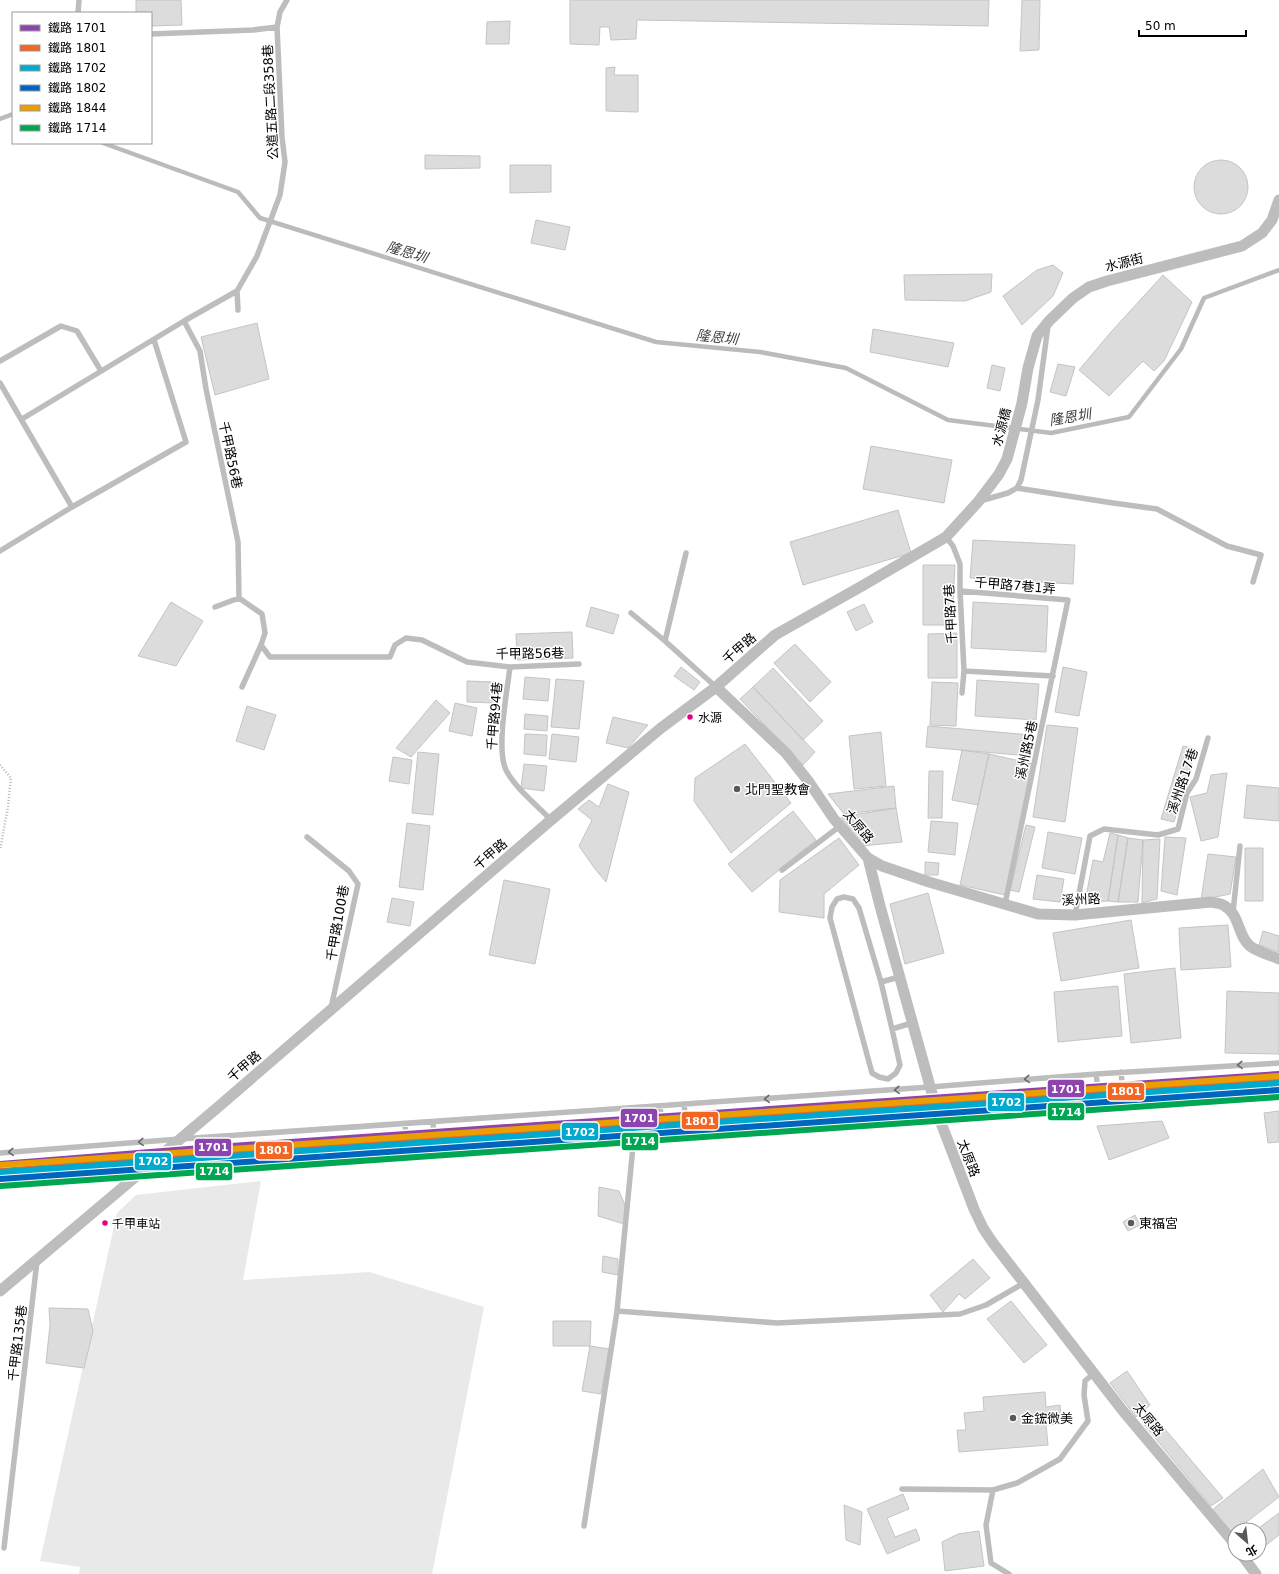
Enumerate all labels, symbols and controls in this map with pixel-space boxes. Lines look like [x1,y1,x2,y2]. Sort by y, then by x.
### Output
legend [12,12,152,144]
scale bar [1139,12,1246,38]
text: 50 m [1145,19,1176,33]
text: 鐵路 1701 [48,21,106,35]
text: 鐵路 1801 [48,41,106,55]
street label: 公道五路二段358巷 [260,44,281,160]
text: 鐵路 1702 [48,61,106,75]
text: 鐵路 1802 [48,81,106,95]
text: 鐵路 1844 [48,101,106,115]
text: 鐵路 1714 [48,121,106,135]
water label: 隆恩圳 [385,238,431,266]
street label: 水源街 [1103,250,1145,274]
water label: 隆恩圳 [695,327,741,347]
street label: 水源橋 [989,406,1014,448]
water label: 隆恩圳 [1048,406,1094,428]
street label: 千甲路56巷 [216,420,245,490]
street label: 千甲路7巷1弄 [974,574,1056,597]
street label: 千甲路7巷 [941,583,960,644]
street label: 千甲路 [720,630,759,667]
street label: 千甲路56巷 [496,645,564,662]
street label: 千甲路94巷 [484,681,505,751]
place label: 水源 [698,711,722,725]
marker: 水源 [685,712,695,722]
street label: 溪州路5巷 [1013,719,1040,781]
street label: 溪州路17巷 [1164,746,1201,816]
place label: 北門聖教會 [745,782,810,797]
marker: 北門聖教會 [732,784,742,794]
street label: 太原路 [840,807,877,846]
street label: 千甲路 [471,836,510,873]
street label: 千甲路100巷 [323,884,352,962]
street label: 溪州路 [1061,891,1101,908]
street label: 千甲路 [225,1048,264,1085]
one-way arrow [1237,1061,1243,1070]
one-way arrow [1024,1075,1030,1084]
line badge: 1701 [1047,1079,1085,1098]
line badge: 1801 [1107,1082,1145,1101]
text: 1701 [1051,1083,1081,1096]
one-way arrow [894,1085,900,1094]
text: 1801 [1111,1085,1141,1098]
line badge: 1702 [987,1092,1025,1112]
one-way arrow [764,1094,770,1103]
text: 1702 [991,1096,1021,1109]
line badge: 1714 [1047,1102,1085,1121]
text: 1714 [1051,1106,1082,1119]
line badge: 1701 [620,1108,658,1128]
line badge: 1801 [681,1111,719,1130]
text: 1701 [624,1112,654,1125]
text: 1801 [685,1115,715,1128]
line badge: 1702 [561,1122,599,1141]
text: 1702 [565,1126,595,1139]
line badge: 1714 [621,1132,659,1151]
text: 1714 [625,1135,656,1148]
one-way arrow [138,1137,144,1146]
street label: 太原路 [955,1137,983,1179]
line badge: 1701 [194,1138,232,1157]
text: 1701 [198,1141,228,1154]
line badge: 1801 [255,1141,293,1160]
text: 1801 [259,1144,289,1157]
one-way arrow [8,1148,14,1157]
line badge: 1702 [134,1152,172,1171]
text: 1702 [138,1155,168,1168]
line badge: 1714 [195,1162,233,1181]
text: 1714 [199,1165,230,1178]
place label: 東福宮 [1139,1216,1178,1231]
place label: 千甲車站 [112,1217,160,1231]
marker: 千甲車站 [100,1218,110,1228]
marker: 東福宮 [1126,1218,1136,1228]
street label: 千甲路135巷 [5,1304,30,1382]
street label: 太原路 [1130,1400,1167,1439]
place label: 金鋐微美 [1021,1411,1073,1426]
marker: 金鋐微美 [1008,1413,1018,1423]
north arrow [1227,1522,1267,1562]
text: 北 [1244,1542,1259,1559]

